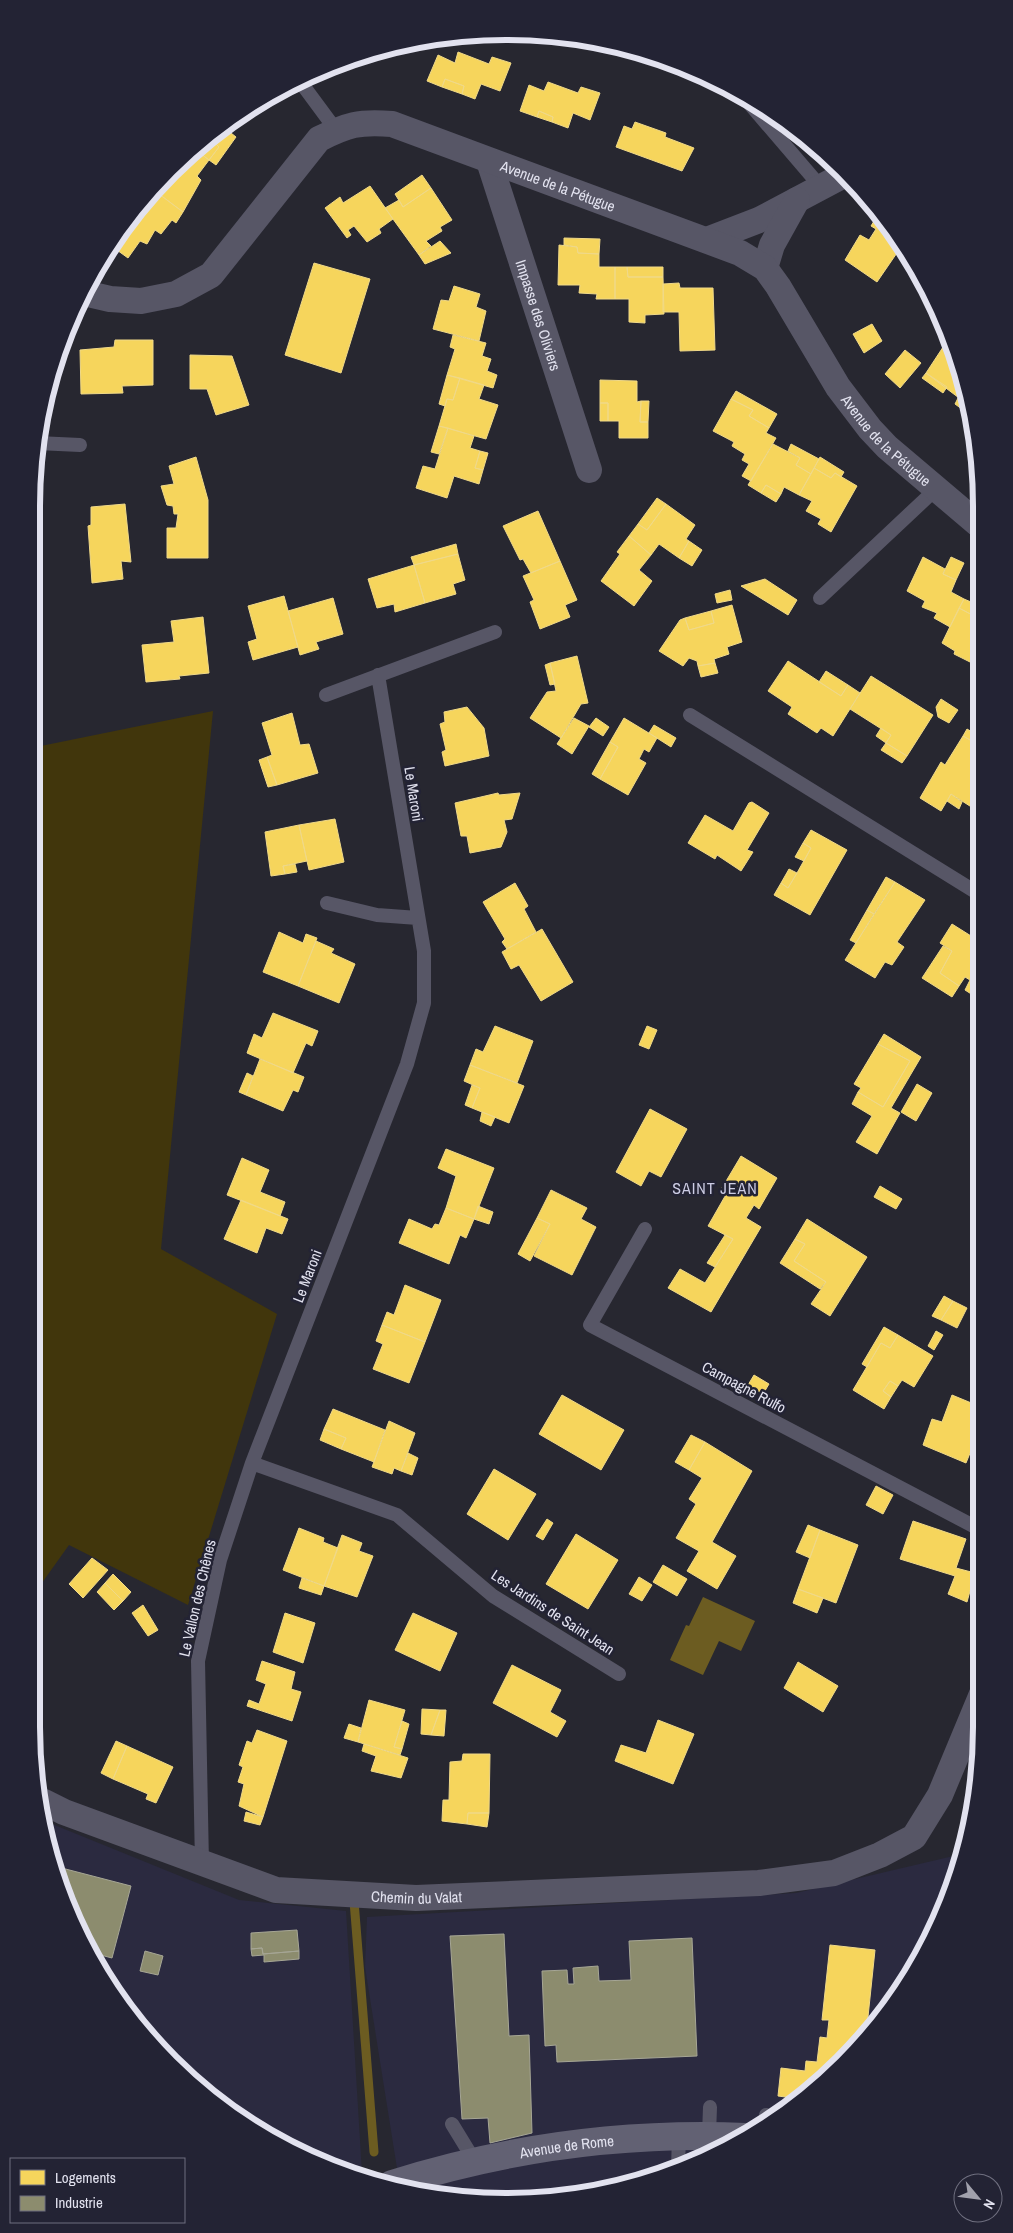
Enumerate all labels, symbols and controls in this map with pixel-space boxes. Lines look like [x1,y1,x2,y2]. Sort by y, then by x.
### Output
street label: Avenue de la Pétugue [497,154,619,216]
street label: Impasse des Oliviers [511,257,567,373]
street label: Avenue de la Pétugue [836,389,936,491]
street label: Le Maroni [399,765,429,823]
district label: SAINT JEAN [672,1177,758,1199]
street label: Le Maroni [287,1246,327,1306]
street label: Campagne Rulfo [698,1356,790,1418]
street label: Le Vallon des Chênes [173,1537,221,1659]
street label: Les Jardins de Saint Jean [487,1564,619,1660]
street label: Chemin du Valat [371,1885,463,1909]
street label: Avenue de Rome [517,2129,615,2163]
legend [10,2158,185,2223]
text: Logements [55,2167,116,2188]
north arrow [953,2173,1003,2223]
text: Industrie [55,2192,103,2213]
text: N [979,2196,999,2212]

